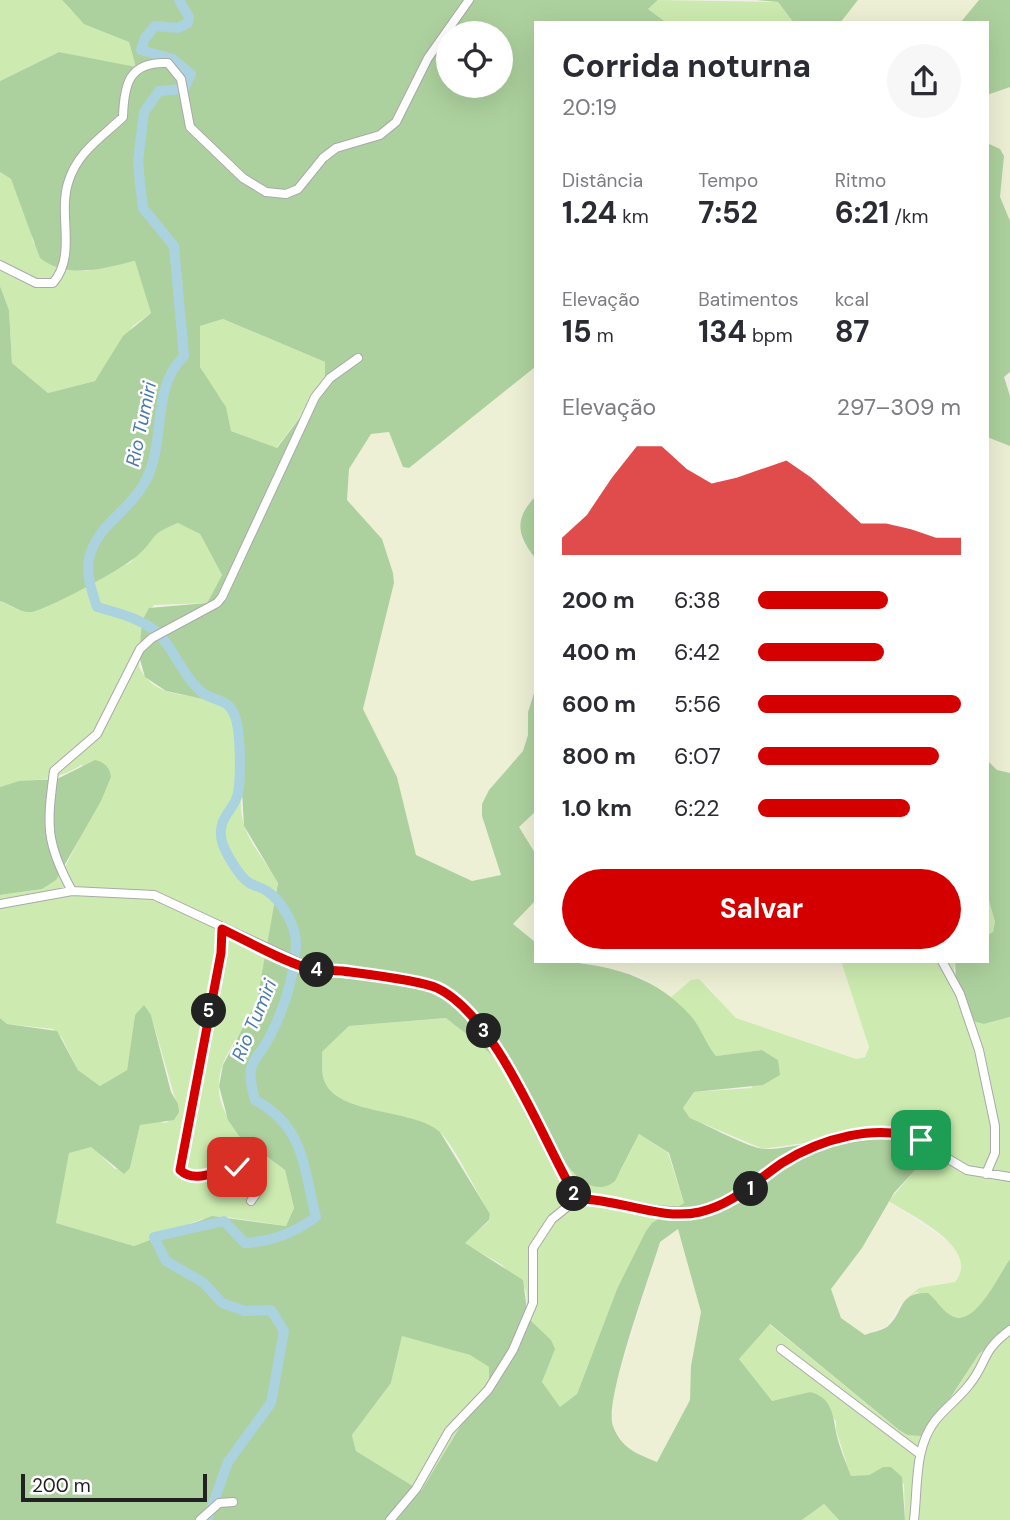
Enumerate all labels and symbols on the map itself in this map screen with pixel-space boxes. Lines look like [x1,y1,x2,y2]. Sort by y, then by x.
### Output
water label: Rio Tumiri [120,379,162,469]
pin: 4 [300,953,334,988]
water label: Rio Tumiri [226,975,283,1065]
pin: 5 [192,993,227,1028]
pin: 3 [466,1014,502,1048]
pin [891,1110,951,1170]
pin [207,1137,267,1197]
pin: 1 [734,1172,768,1206]
pin: 2 [556,1176,592,1212]
scale bar [21,1471,206,1503]

